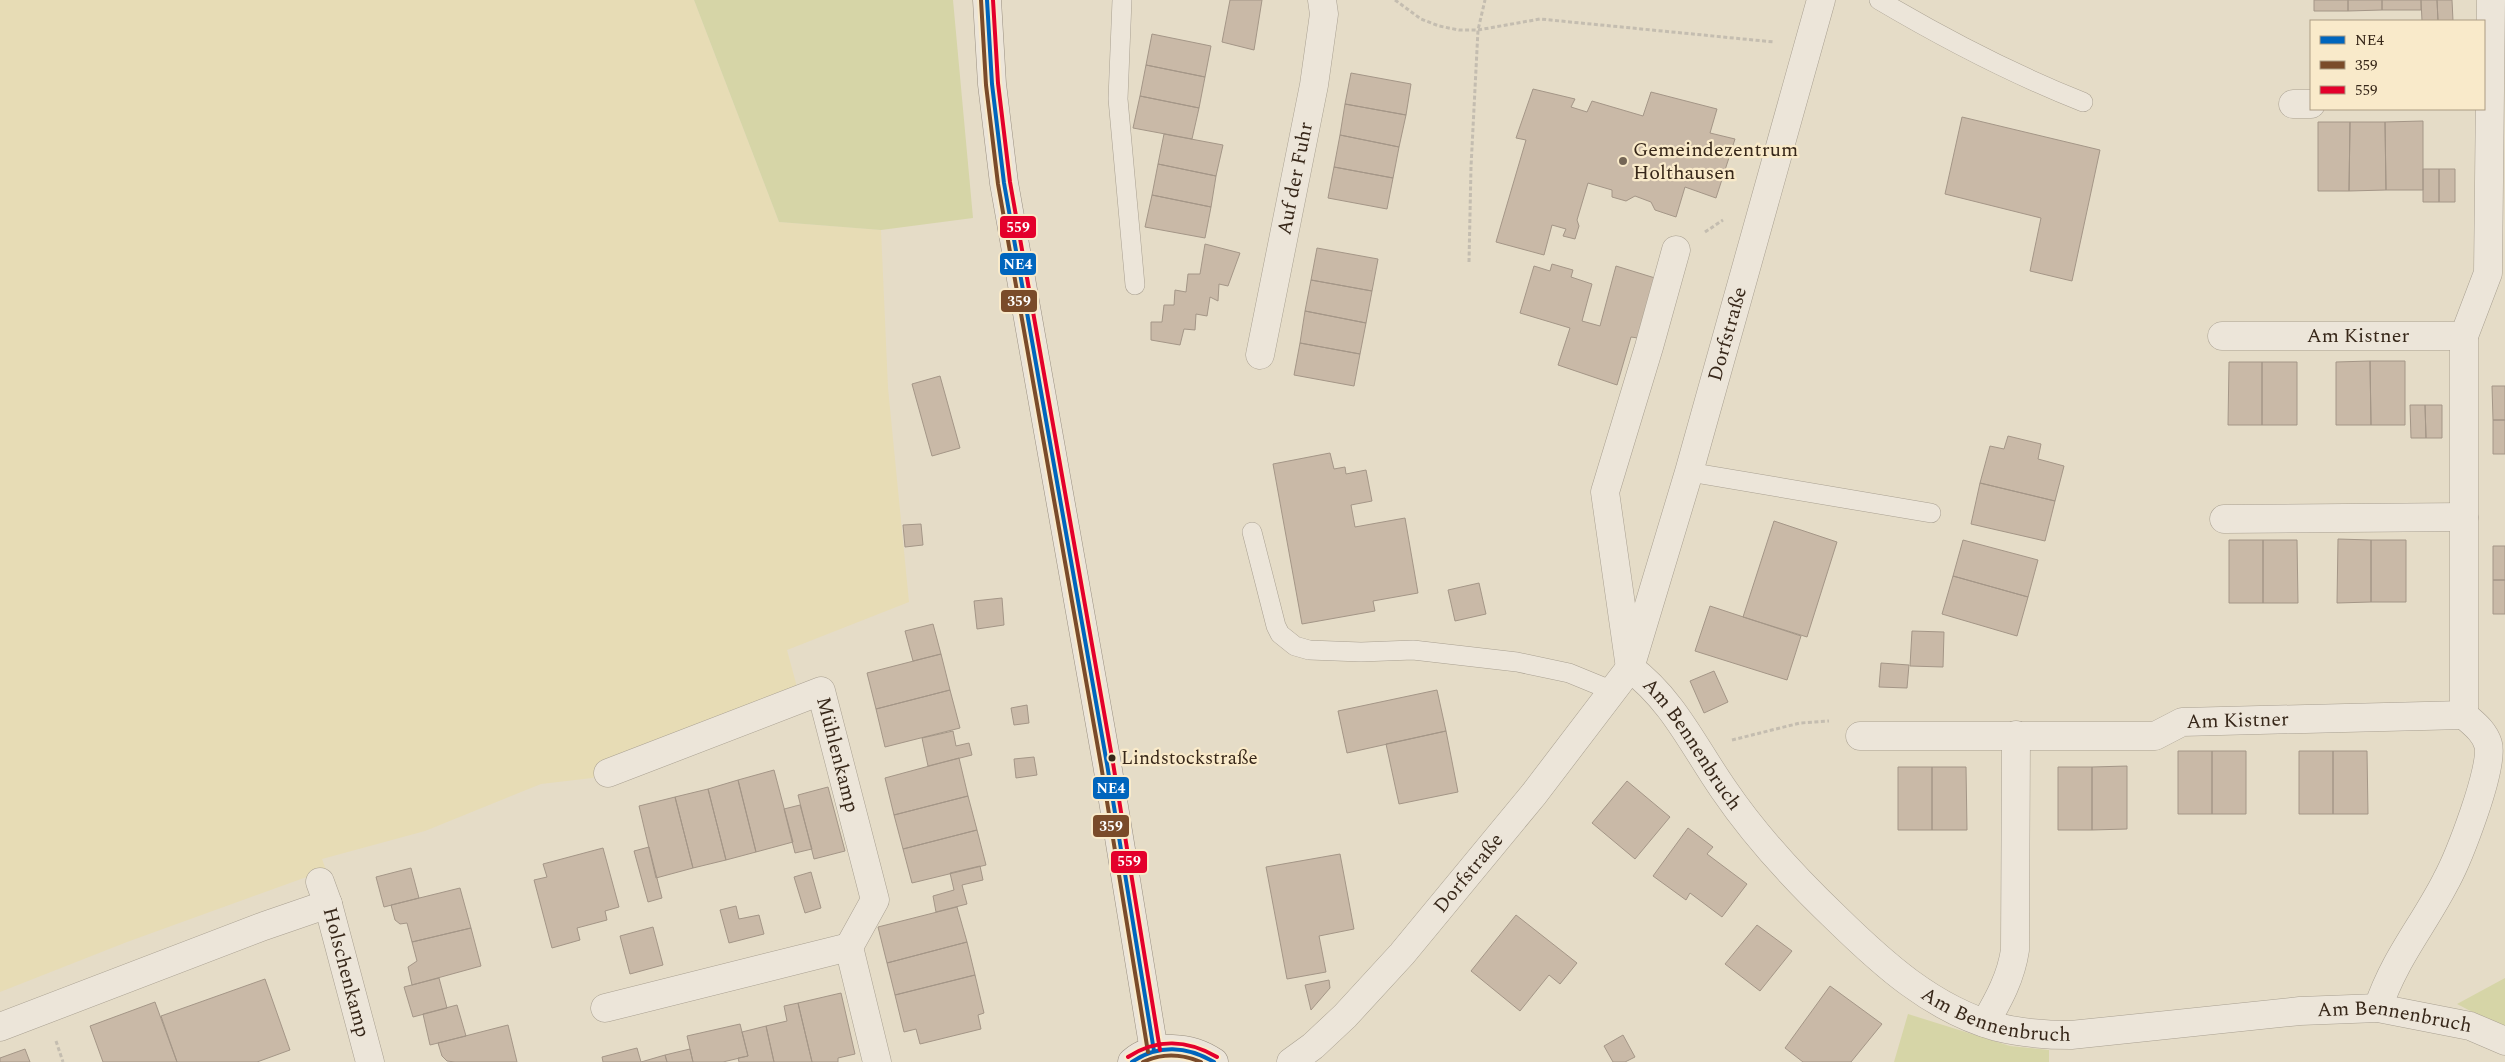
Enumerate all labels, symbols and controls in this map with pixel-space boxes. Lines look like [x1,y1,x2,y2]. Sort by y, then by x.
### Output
legend [2310,20,2485,110]
text: NE4 [2355,29,2385,52]
text: 359 [2355,54,2378,77]
text: 559 [2355,79,2378,102]
street label: Auf der Fuhr [1269,119,1321,238]
place label: Gemeindezentrum Holthausen [1633,135,1798,188]
marker: Gemeindezentrum Holthausen [1617,155,1629,167]
line badge: 559 [999,215,1037,239]
text: 559 [1006,217,1030,238]
line badge: NE4 [999,252,1037,276]
text: NE4 [1004,254,1033,275]
street label: Dorfstraße [1700,283,1755,385]
line badge: 359 [1000,289,1038,313]
text: 359 [1007,291,1031,312]
street label: Am Kistner [2307,321,2409,351]
street label: Am Bennenbruch [1635,671,1749,817]
street label: Mühlenkamp [808,694,867,816]
street label: Am Kistner [2186,704,2289,737]
place label: Lindstockstraße [1121,744,1258,773]
marker: Lindstockstraße [1107,753,1117,763]
line badge: NE4 [1092,776,1130,800]
text: NE4 [1097,778,1126,799]
line badge: 359 [1092,814,1130,838]
text: 359 [1099,816,1123,837]
street label: Dorfstraße [1426,826,1511,920]
line badge: 559 [1110,850,1148,874]
text: 559 [1117,851,1141,872]
street label: Holschenkamp [315,904,378,1040]
street label: Am Bennenbruch [1915,980,2071,1050]
street label: Am Bennenbruch [2317,993,2474,1041]

